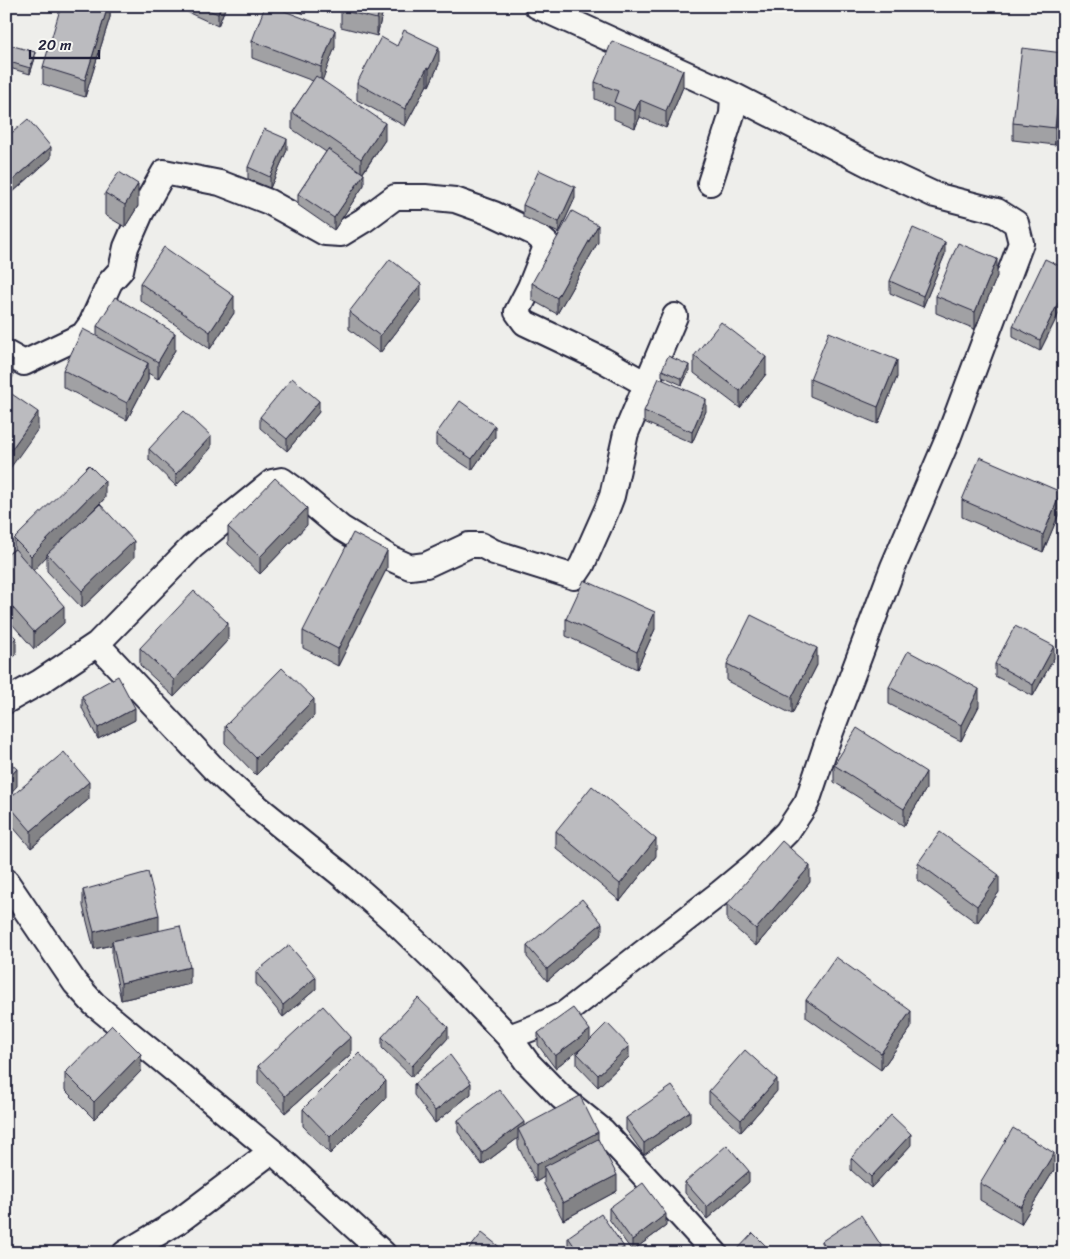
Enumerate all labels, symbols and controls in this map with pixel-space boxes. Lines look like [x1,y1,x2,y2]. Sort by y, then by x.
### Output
scale bar [30,28,99,60]
text: 20 m [38,32,72,58]

